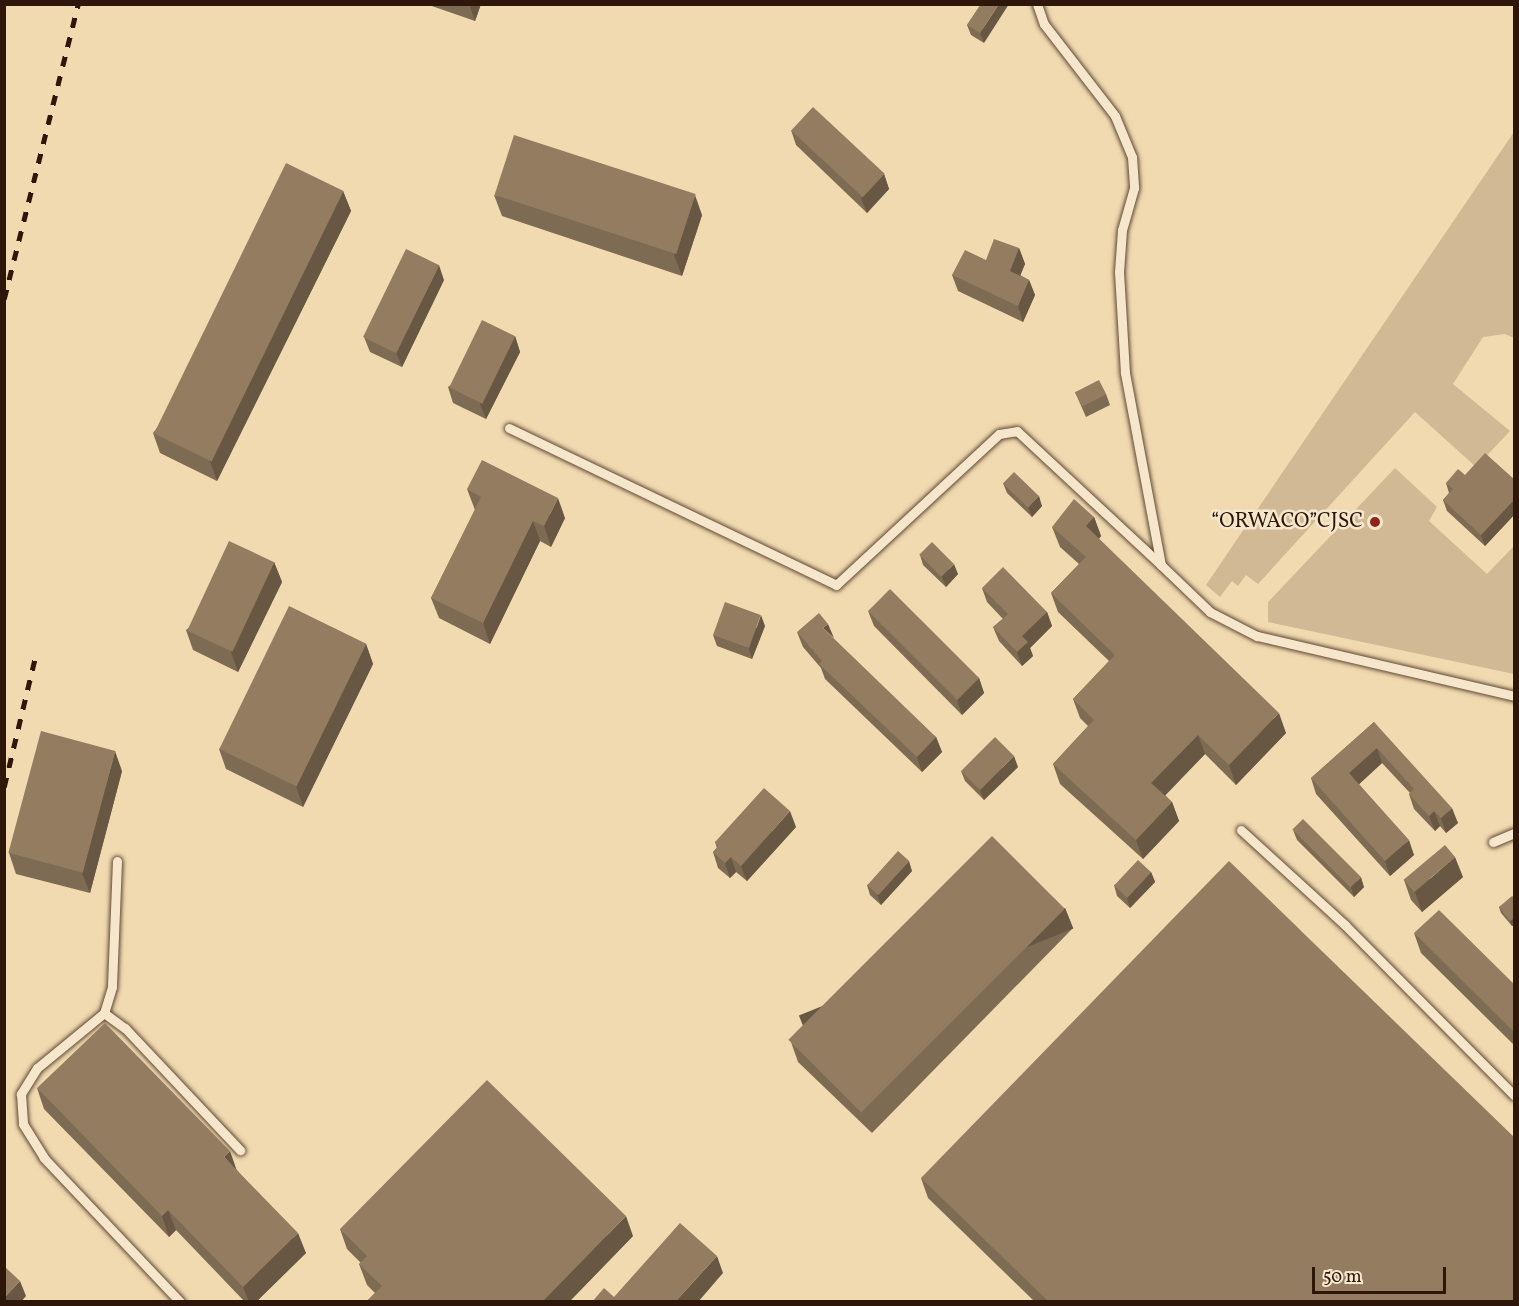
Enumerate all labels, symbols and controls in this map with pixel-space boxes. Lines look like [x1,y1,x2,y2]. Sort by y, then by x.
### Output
place label: “ORWACO”CJSC [1211,509,1363,535]
marker: “ORWACO”CJSC [1368,515,1382,529]
scale bar [1315,1255,1448,1293]
text: 50 m [1323,1265,1362,1290]

